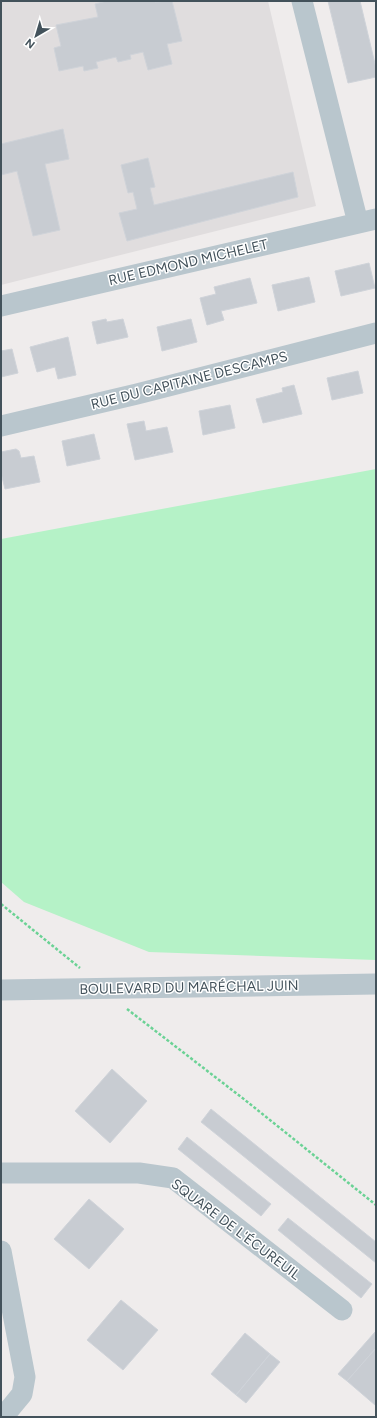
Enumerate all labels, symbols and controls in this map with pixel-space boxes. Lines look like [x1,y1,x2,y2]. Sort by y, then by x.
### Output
north arrow [16,16,56,56]
text: N [23,36,38,51]
street label: RUE EDMOND MICHELET [107,236,270,289]
street label: RUE DU CAPITAINE DESCAMPS [89,348,289,413]
street label: BOULEVARD DU MARÉCHAL JUIN [79,977,299,998]
street label: SQUARE DE L'ÉCUREUIL [168,1175,304,1284]

